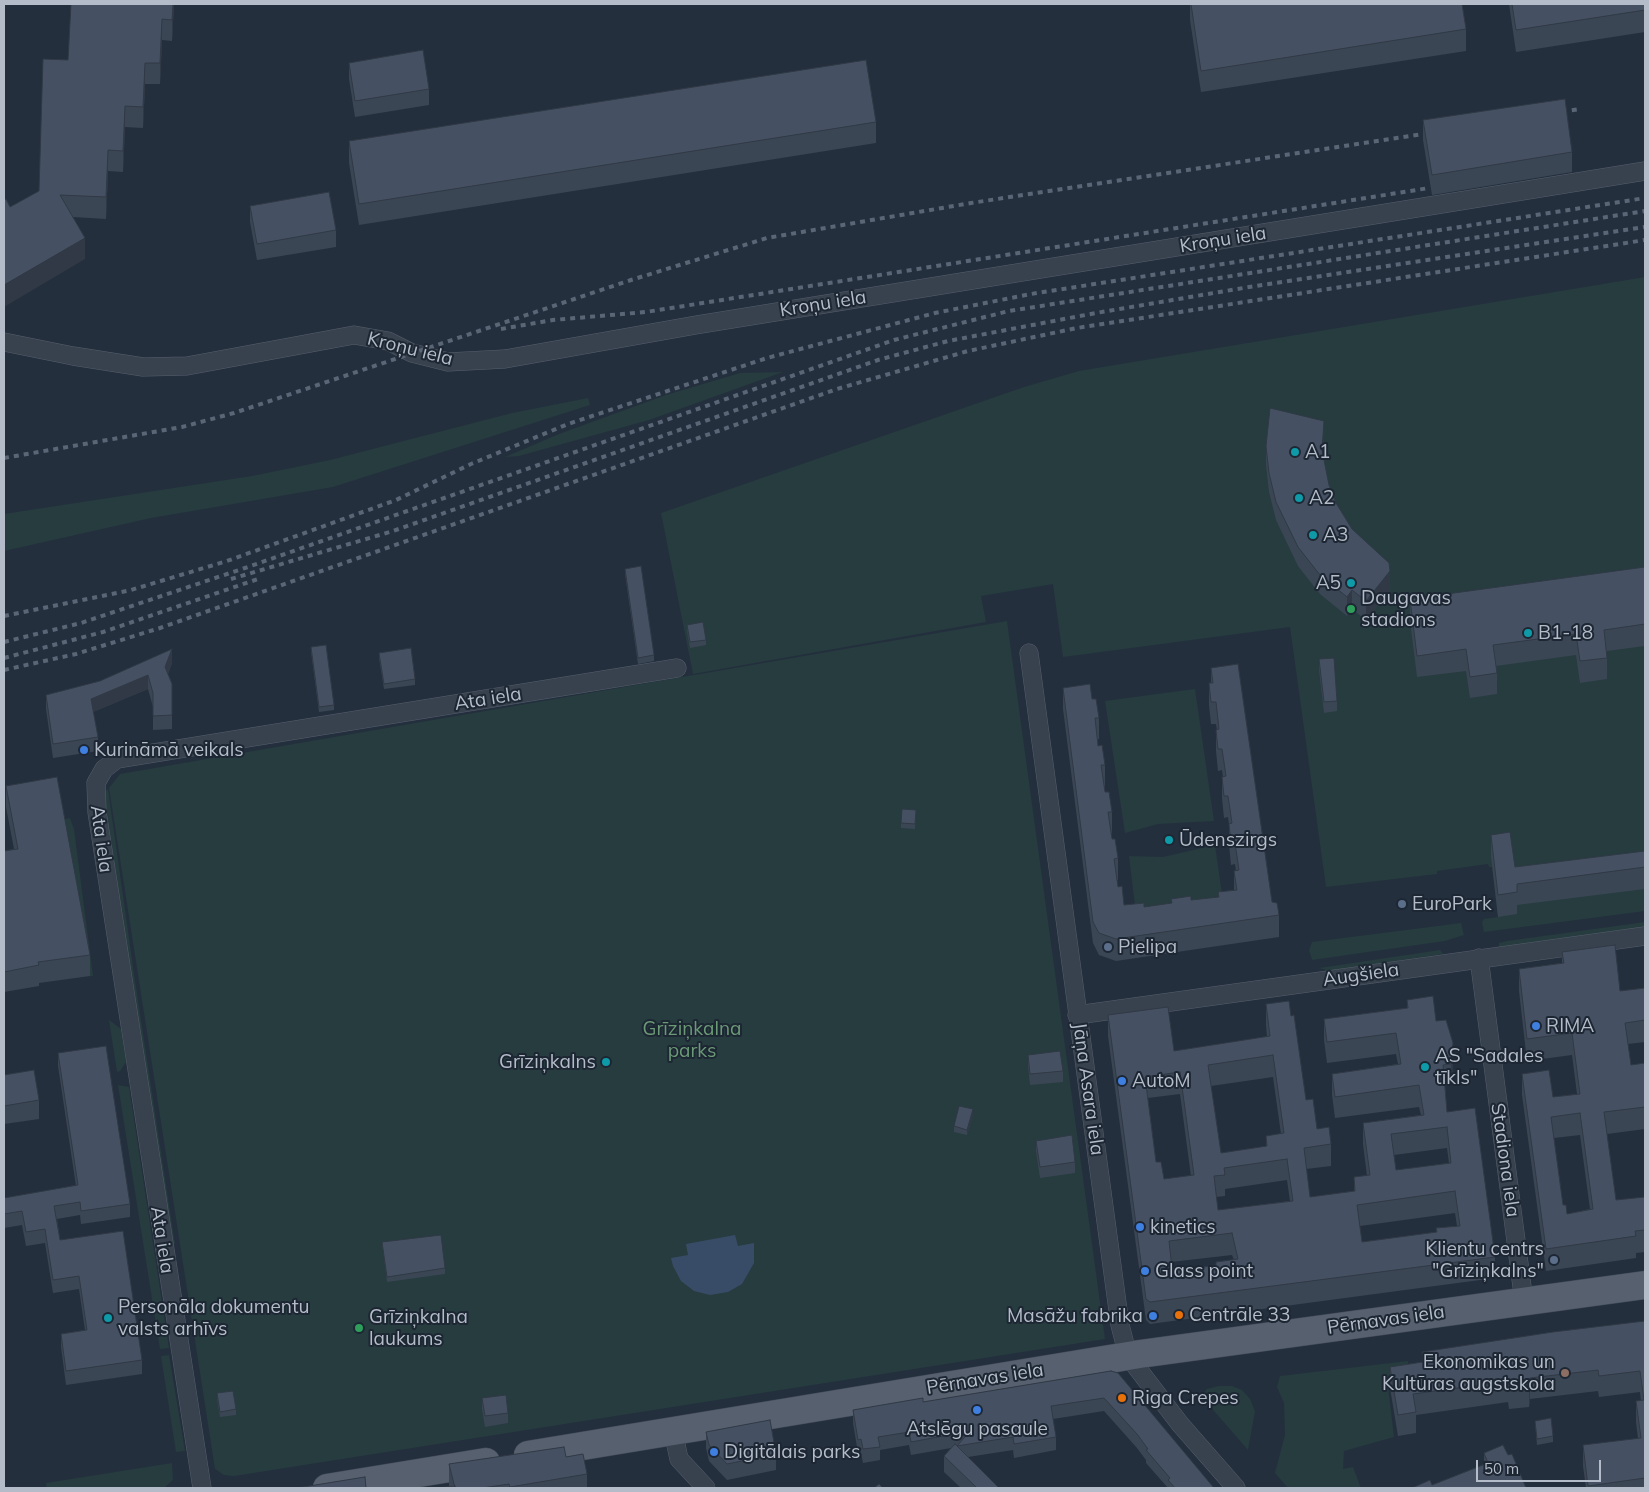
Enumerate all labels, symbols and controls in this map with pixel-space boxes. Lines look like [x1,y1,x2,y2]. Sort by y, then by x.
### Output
street label: Kroņu iela [1178,222,1268,258]
street label: Kroņu iela [778,286,868,322]
street label: Kroņu iela [365,327,455,371]
place label: A1 [1305,441,1330,463]
marker: A1 [1289,446,1301,458]
place label: A2 [1309,487,1334,509]
marker: A2 [1293,492,1305,504]
place label: A3 [1323,524,1348,546]
marker: A3 [1307,529,1319,541]
place label: A5 [1316,572,1341,594]
marker: A5 [1345,577,1357,589]
place label: Daugavas stadions [1361,587,1451,631]
marker: Daugavas stadions [1345,603,1357,615]
place label: B1-18 [1538,622,1593,644]
marker: B1-18 [1522,627,1534,639]
street label: Ata iela [453,682,523,716]
place label: Kurināmā veikals [94,739,244,761]
marker: Kurināmā veikals [78,744,90,756]
street label: Ata iela [85,804,117,874]
place label: Ūdenszirgs [1179,829,1277,851]
marker: Ūdenszirgs [1163,834,1175,846]
place label: EuroPark [1412,893,1492,915]
marker: EuroPark [1396,898,1408,910]
place label: Pielipa [1118,936,1177,958]
marker: Pielipa [1102,941,1114,953]
street label: Augšiela [1321,958,1401,992]
place label: RIMA [1546,1015,1594,1037]
park label: Grīziņkalna parks [643,1018,741,1062]
marker: RIMA [1530,1020,1542,1032]
street label: Jāņa Asara iela [1067,1021,1109,1157]
place label: AS "Sadales tīkls" [1435,1045,1543,1089]
place label: Grīziņkalns [499,1051,596,1073]
marker: Grīziņkalns [600,1056,612,1068]
marker: AS "Sadales tīkls" [1419,1061,1431,1073]
place label: AutoM [1132,1070,1191,1092]
marker: AutoM [1116,1075,1128,1087]
street label: Stadiona iela [1486,1102,1524,1218]
street label: Ata iela [145,1205,179,1275]
place label: kinetics [1150,1216,1216,1238]
marker: kinetics [1134,1221,1146,1233]
place label: Klientu centrs "Grīziņkalns" [1425,1238,1544,1282]
marker: Klientu centrs "Grīziņkalns" [1548,1254,1560,1266]
place label: Glass point [1155,1260,1253,1282]
marker: Glass point [1139,1265,1151,1277]
place label: Personāla dokumentu valsts arhīvs [118,1296,310,1340]
street label: Pērnavas iela [1326,1300,1446,1340]
place label: Centrāle 33 [1189,1304,1290,1326]
place label: Masāžu fabrika [1007,1305,1143,1327]
place label: Grīziņkalna laukums [369,1306,468,1350]
marker: Centrāle 33 [1173,1309,1185,1321]
marker: Masāžu fabrika [1147,1310,1159,1322]
marker: Personāla dokumentu valsts arhīvs [102,1312,114,1324]
marker: Grīziņkalna laukums [353,1322,365,1334]
place label: Ekonomikas un Kultūras augstskola [1382,1351,1555,1395]
street label: Pērnavas iela [925,1359,1045,1399]
marker: Ekonomikas un Kultūras augstskola [1559,1367,1571,1379]
place label: Riga Crepes [1132,1387,1239,1409]
marker: Riga Crepes [1116,1392,1128,1404]
marker: Atslēgu pasaule [971,1404,983,1416]
place label: Atslēgu pasaule [906,1418,1048,1440]
place label: Digitālais parks [724,1441,860,1463]
marker: Digitālais parks [708,1446,720,1458]
scale bar [1479,1450,1604,1482]
text: 50 m [1484,1459,1519,1478]

